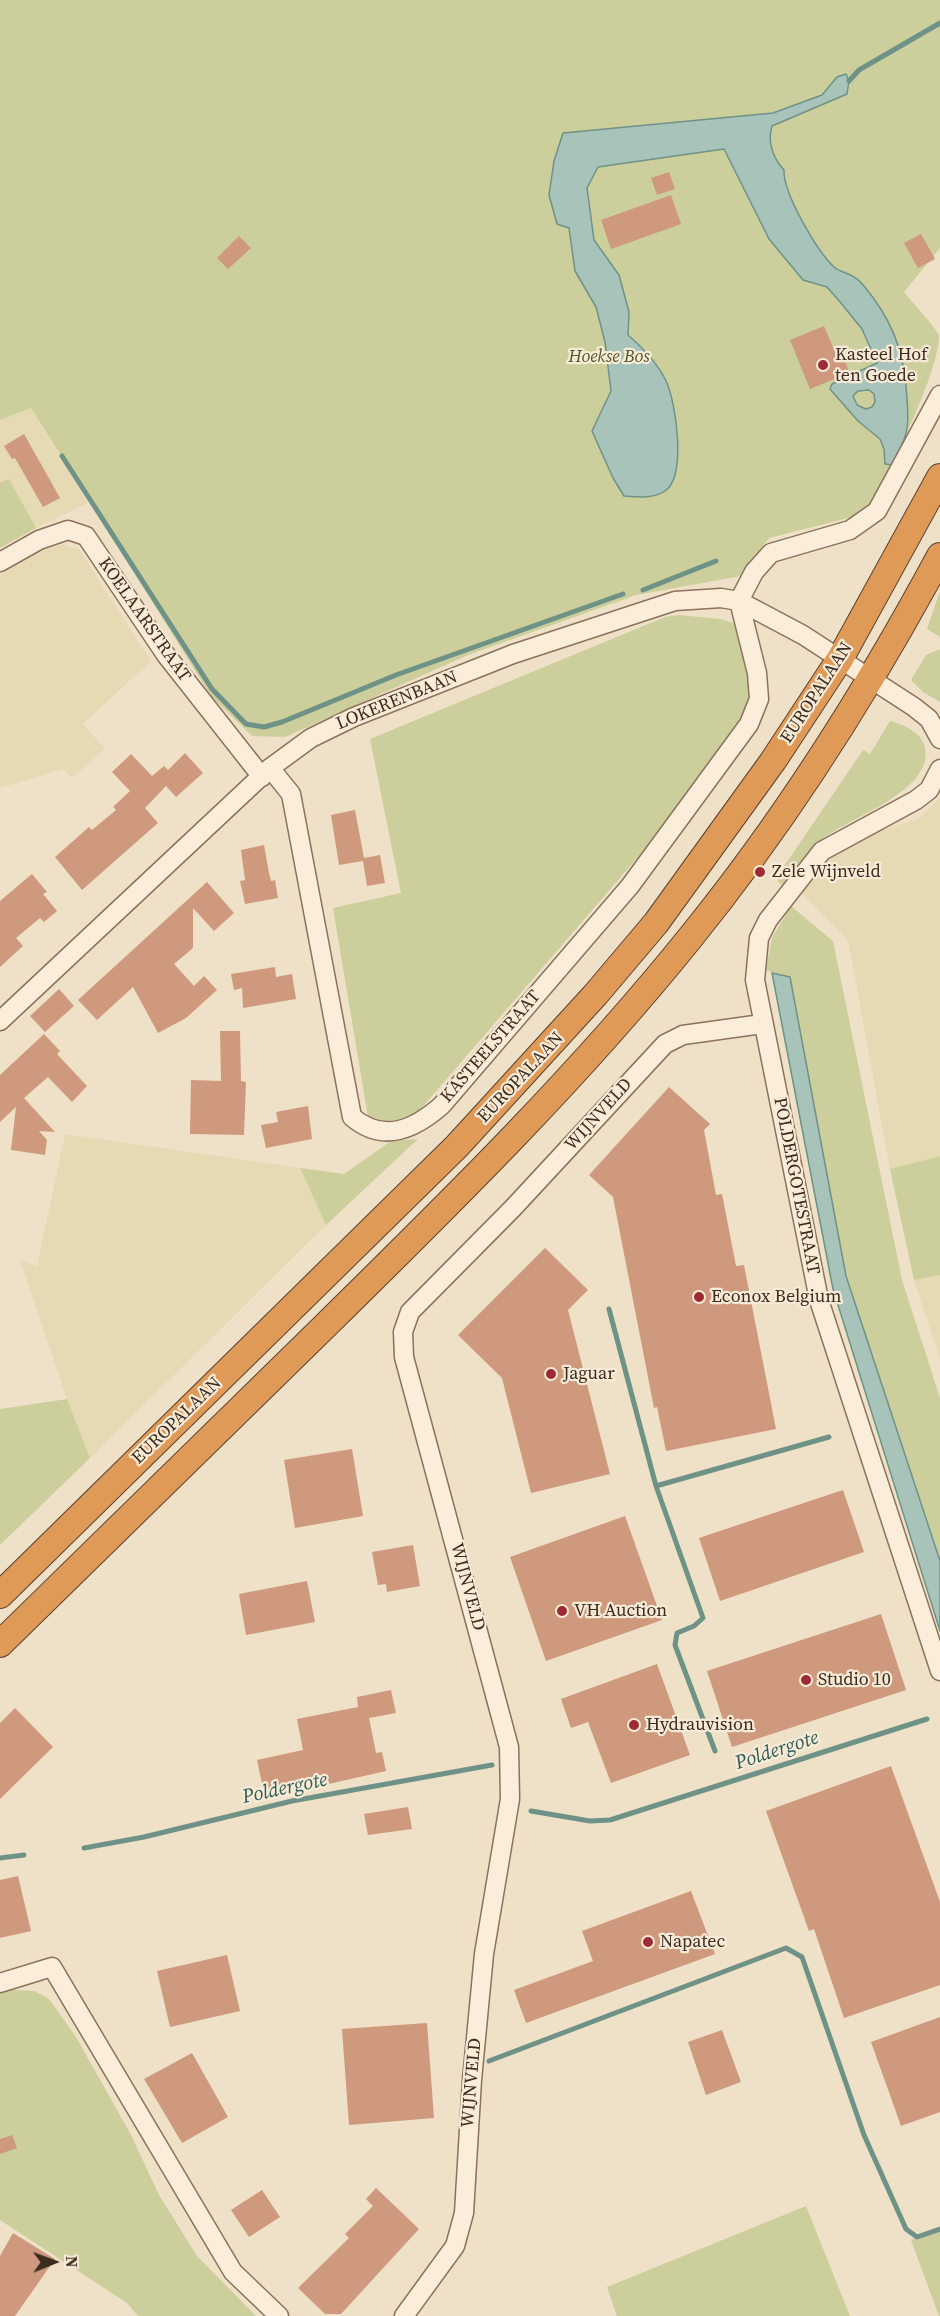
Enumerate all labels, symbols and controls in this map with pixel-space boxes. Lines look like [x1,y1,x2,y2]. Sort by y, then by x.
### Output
place label: Kasteel Hof ten Goede [835,344,927,386]
park label: Hoekse Bos [568,346,650,368]
marker: Kasteel Hof ten Goede [816,358,830,372]
street label: KOELAARSTRAAT [93,554,195,686]
street label: EUROPALAAN [776,638,858,748]
street label: LOKERENBAAN [333,667,461,735]
place label: Zele Wijnveld [772,861,881,883]
marker: Zele Wijnveld [753,865,767,879]
street label: KASTEELSTRAAT [436,986,546,1108]
street label: EUROPALAAN [474,1028,568,1128]
street label: WIJNVELD [561,1074,637,1156]
street label: POLDERGOTESTRAAT [768,1096,824,1276]
place label: Econox Belgium [711,1286,842,1308]
marker: Econox Belgium [692,1290,706,1304]
place label: Jaguar [563,1363,615,1385]
marker: Jaguar [544,1367,558,1381]
street label: EUROPALAAN [128,1373,226,1469]
street label: WIJNVELD [445,1541,489,1633]
place label: VH Auction [574,1600,667,1622]
marker: VH Auction [555,1604,569,1618]
place label: Studio 10 [818,1669,891,1691]
marker: Studio 10 [799,1673,813,1687]
place label: Hydrauvision [646,1714,754,1736]
marker: Hydrauvision [627,1718,641,1732]
water label: Poldergote [732,1726,822,1776]
water label: Poldergote [240,1768,330,1810]
place label: Napatec [660,1931,725,1953]
marker: Napatec [641,1935,655,1949]
street label: WIJNVELD [457,2037,487,2129]
north arrow [24,2232,84,2292]
text: N [61,2256,83,2268]

